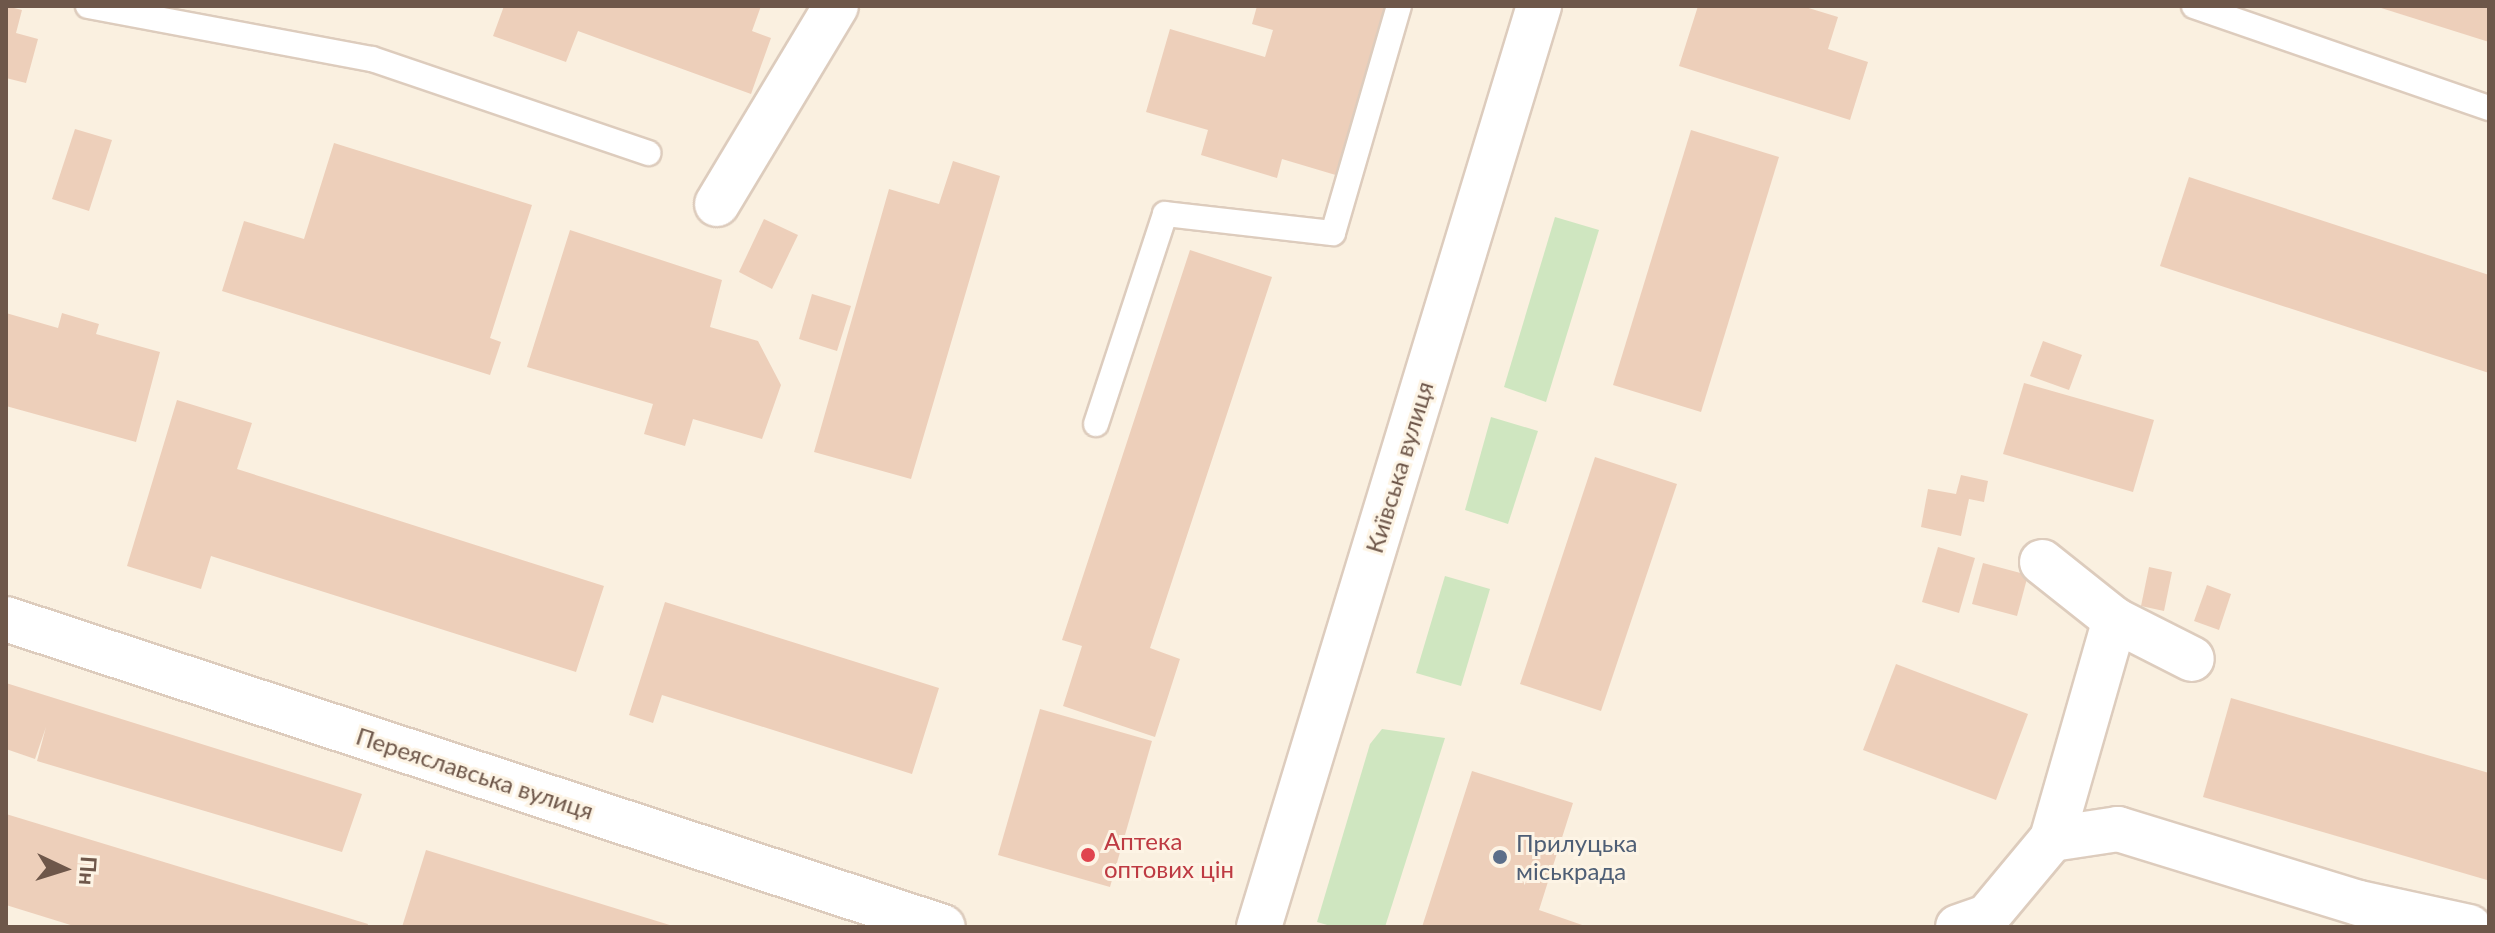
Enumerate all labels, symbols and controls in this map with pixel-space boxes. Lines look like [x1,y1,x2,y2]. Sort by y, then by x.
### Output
street label: Київська вулиця [1359,378,1439,556]
street label: Переяславська вулиця [353,721,597,825]
place label: Аптека оптових цін [1104,827,1234,883]
north arrow [24,829,104,909]
place label: Прилуцька міськрада [1516,829,1637,885]
marker: Аптека оптових цін [1079,846,1097,864]
marker: Прилуцька міськрада [1491,848,1509,866]
text: Пн [74,855,103,886]

